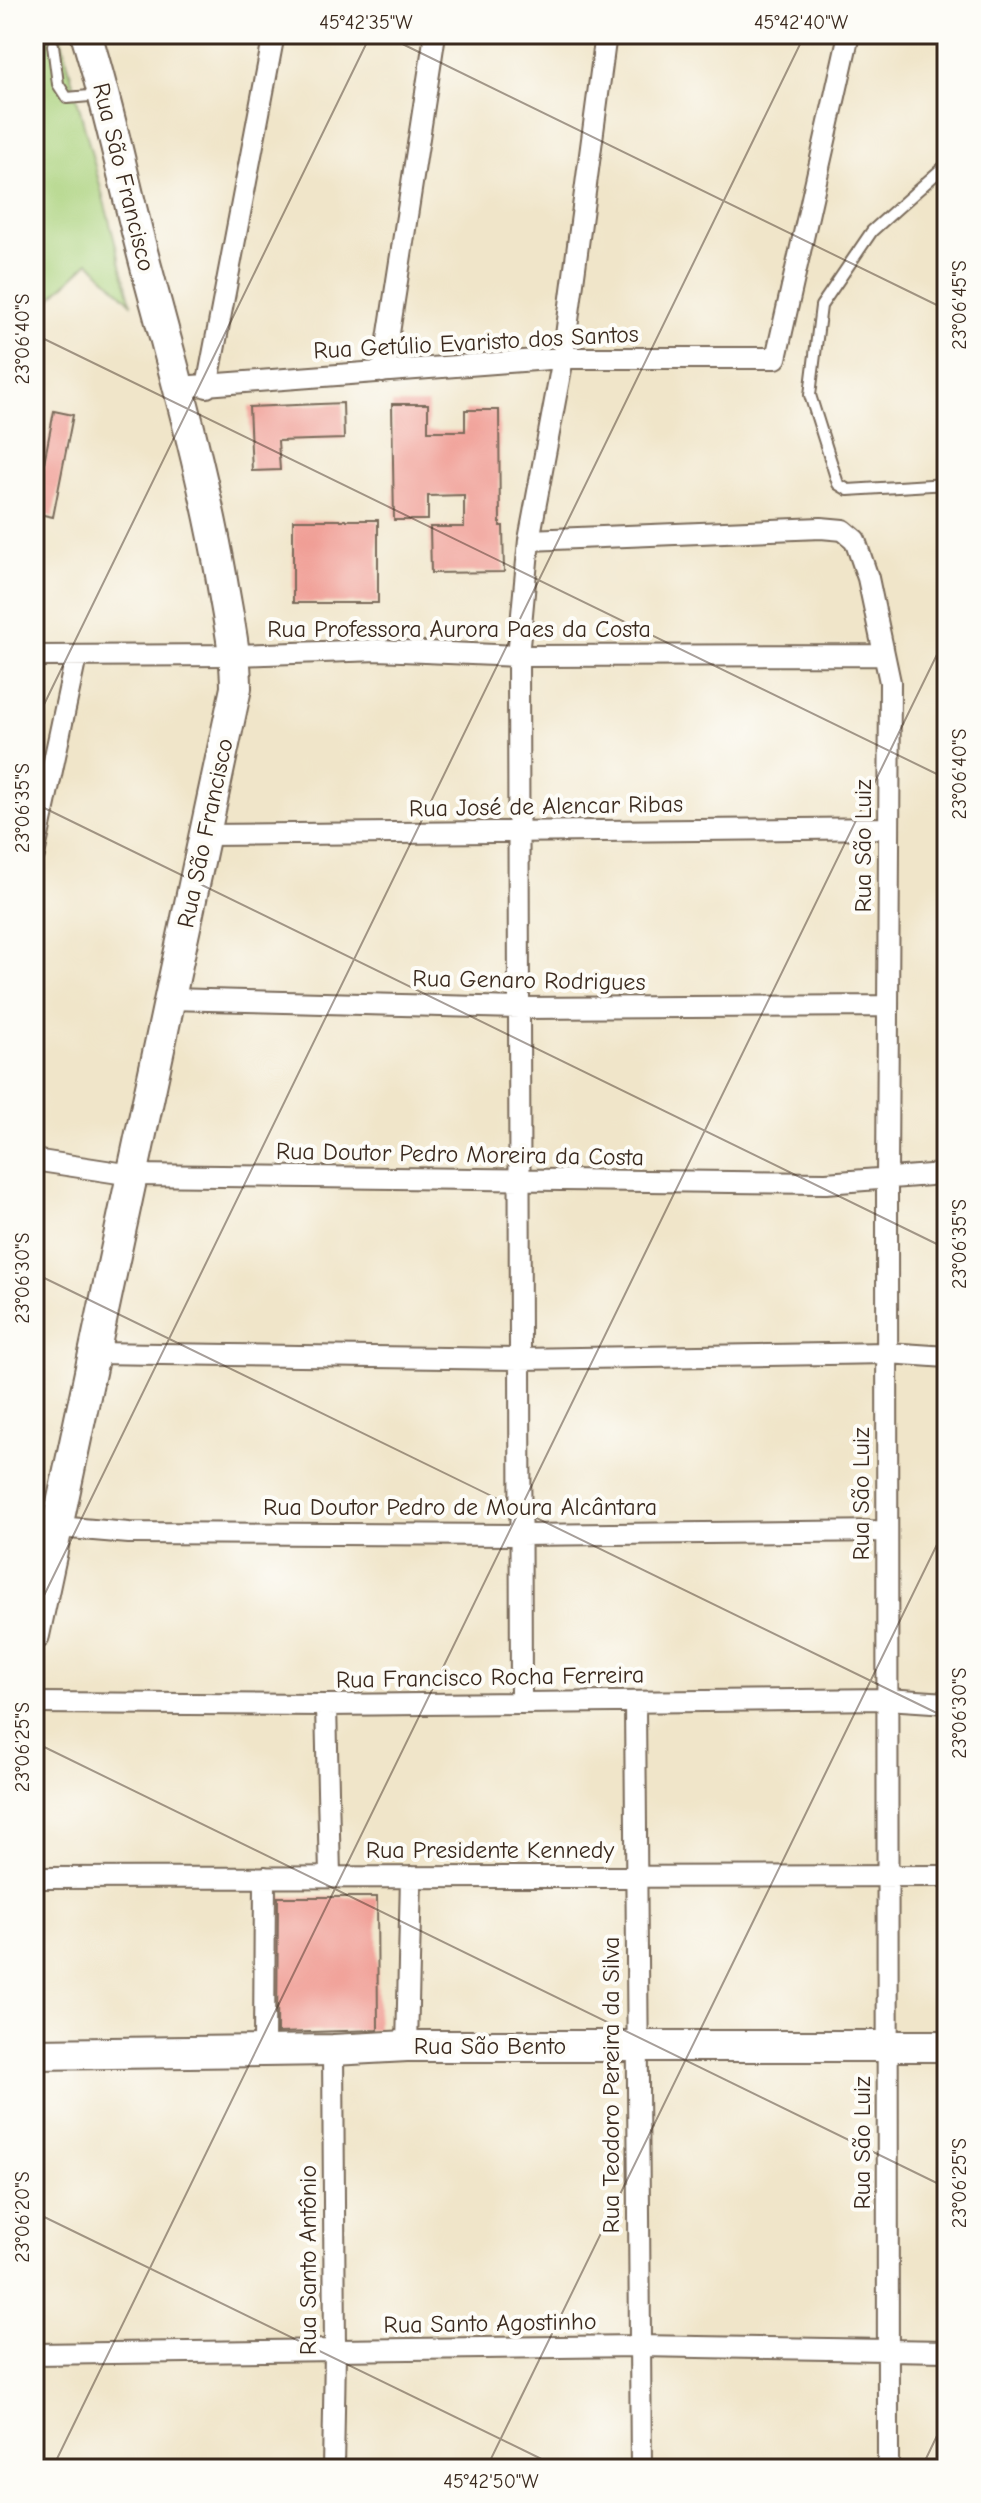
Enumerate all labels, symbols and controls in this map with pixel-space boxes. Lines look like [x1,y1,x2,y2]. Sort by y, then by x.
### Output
text: 45°42'35"W [319,11,413,34]
text: 45°42'40"W [754,11,849,34]
street label: Rua São Francisco [87,80,161,274]
text: 23°06'45"S [948,260,971,350]
text: 23°06'40"S [11,294,34,384]
street label: Rua Getúlio Evaristo dos Santos [313,319,639,365]
street label: Rua Professora Aurora Paes da Costa [267,615,651,643]
text: 23°06'40"S [948,729,971,819]
street label: Rua São Francisco [171,736,239,930]
text: 23°06'35"S [11,763,34,853]
street label: Rua São Luiz [849,779,877,913]
street label: Rua José de Alencar Ribas [409,790,683,822]
street label: Rua Genaro Rodrigues [412,964,646,996]
street label: Rua Doutor Pedro Moreira da Costa [276,1137,644,1171]
text: 23°06'35"S [948,1199,971,1289]
text: 23°06'30"S [11,1232,34,1324]
street label: Rua São Luiz [847,1427,875,1561]
street label: Rua Doutor Pedro de Moura Alcântara [263,1493,657,1521]
street label: Rua Francisco Rocha Ferreira [336,1660,644,1694]
text: 23°06'30"S [948,1667,971,1759]
text: 23°06'25"S [11,1702,34,1792]
street label: Rua Presidente Kennedy [366,1836,615,1864]
street label: Rua Teodoro Pereira da Silva [597,1936,625,2234]
street label: Rua São Bento [414,2032,566,2060]
street label: Rua São Luiz [848,2076,876,2210]
text: 23°06'25"S [948,2138,971,2228]
street label: Rua Santo Antônio [294,2165,322,2355]
text: 23°06'20"S [11,2171,34,2263]
street label: Rua Santo Agostinho [383,2307,597,2339]
text: 45°42'50"W [443,2470,539,2493]

